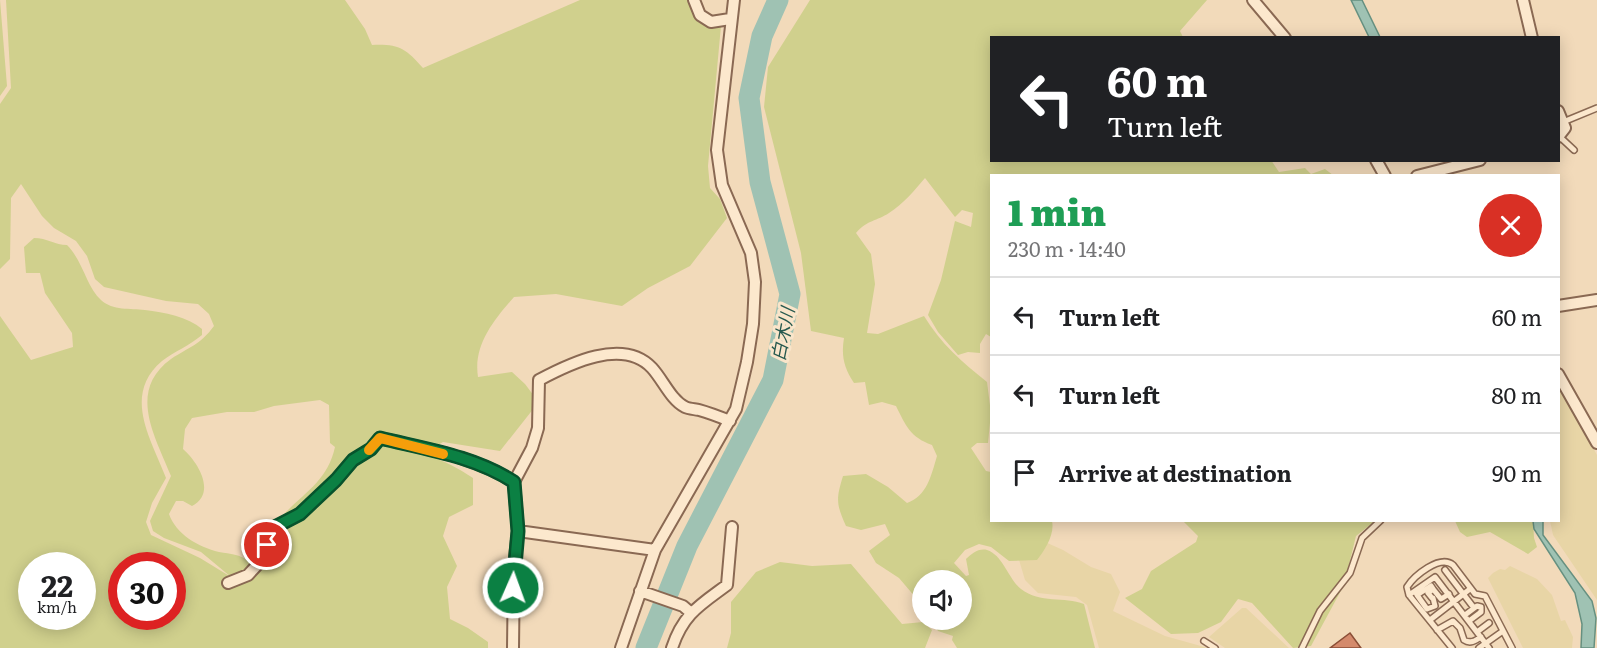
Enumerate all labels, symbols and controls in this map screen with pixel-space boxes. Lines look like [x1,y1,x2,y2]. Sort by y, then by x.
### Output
text: 60 m [1107,48,1208,110]
icon: left [1008,60,1086,138]
text: Turn left [1107,105,1222,145]
text: 1 min [1008,184,1106,237]
button: close [1479,194,1542,257]
text: 230 m · 14:40 [1008,233,1126,263]
icon: left [1008,300,1041,333]
text: Turn left [1059,300,1160,333]
text: 60 m [1492,300,1542,333]
water label: 白木川 [764,303,801,363]
icon: left [1008,378,1041,411]
text: Turn left [1059,378,1160,411]
text: 80 m [1491,378,1542,411]
icon: arrive [1008,456,1041,489]
text: Arrive at destination [1059,456,1292,489]
text: 90 m [1492,456,1542,489]
pin [241,519,292,570]
icon: arrive [250,528,283,561]
speed limit sign: 30 [108,552,186,630]
position arrow [481,556,545,620]
text: 22 [41,562,73,606]
map controls [912,570,972,630]
button: sound [912,570,972,630]
text: km/h [37,595,77,618]

